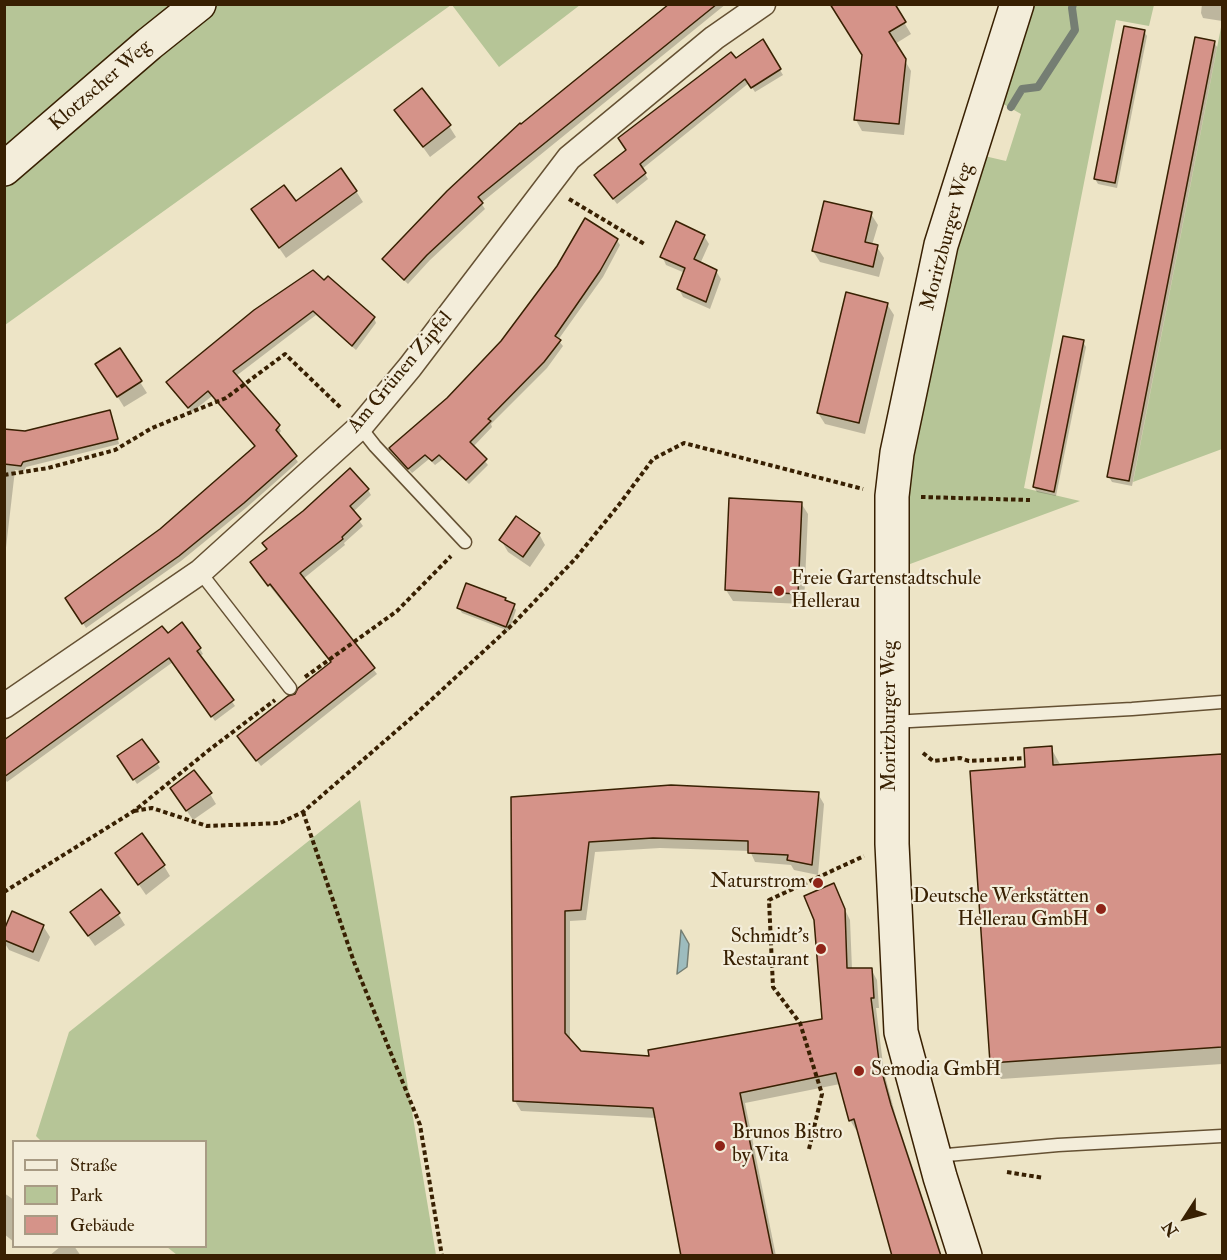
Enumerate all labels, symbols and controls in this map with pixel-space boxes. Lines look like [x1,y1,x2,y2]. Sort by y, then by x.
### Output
street label: Klotzscher Weg [45,35,157,137]
street label: Moritzburger Weg [917,161,979,313]
street label: Am Grünen Zipfel [343,308,459,438]
place label: Freie Gartenstadtschule Hellerau [791,568,981,615]
marker: Freie Gartenstadtschule Hellerau [772,584,786,598]
street label: Moritzburger Weg [879,640,903,792]
place label: Naturstrom [710,871,806,895]
marker: Naturstrom [811,876,825,890]
place label: Deutsche Werkstätten Hellerau GmbH [913,886,1089,933]
marker: Deutsche Werkstätten Hellerau GmbH [1094,902,1108,916]
place label: Schmidt's Restaurant [722,926,809,973]
marker: Schmidt's Restaurant [814,942,828,956]
place label: Semodia GmbH [871,1059,1001,1083]
marker: Semodia GmbH [852,1064,866,1078]
place label: Brunos Bistro by Vita [732,1122,842,1169]
marker: Brunos Bistro by Vita [713,1139,727,1153]
legend [12,1140,207,1248]
text: Straße [70,1154,117,1177]
text: Park [70,1184,103,1207]
north arrow [1155,1188,1215,1248]
text: Gebäude [70,1214,135,1237]
text: N [1158,1217,1183,1240]

